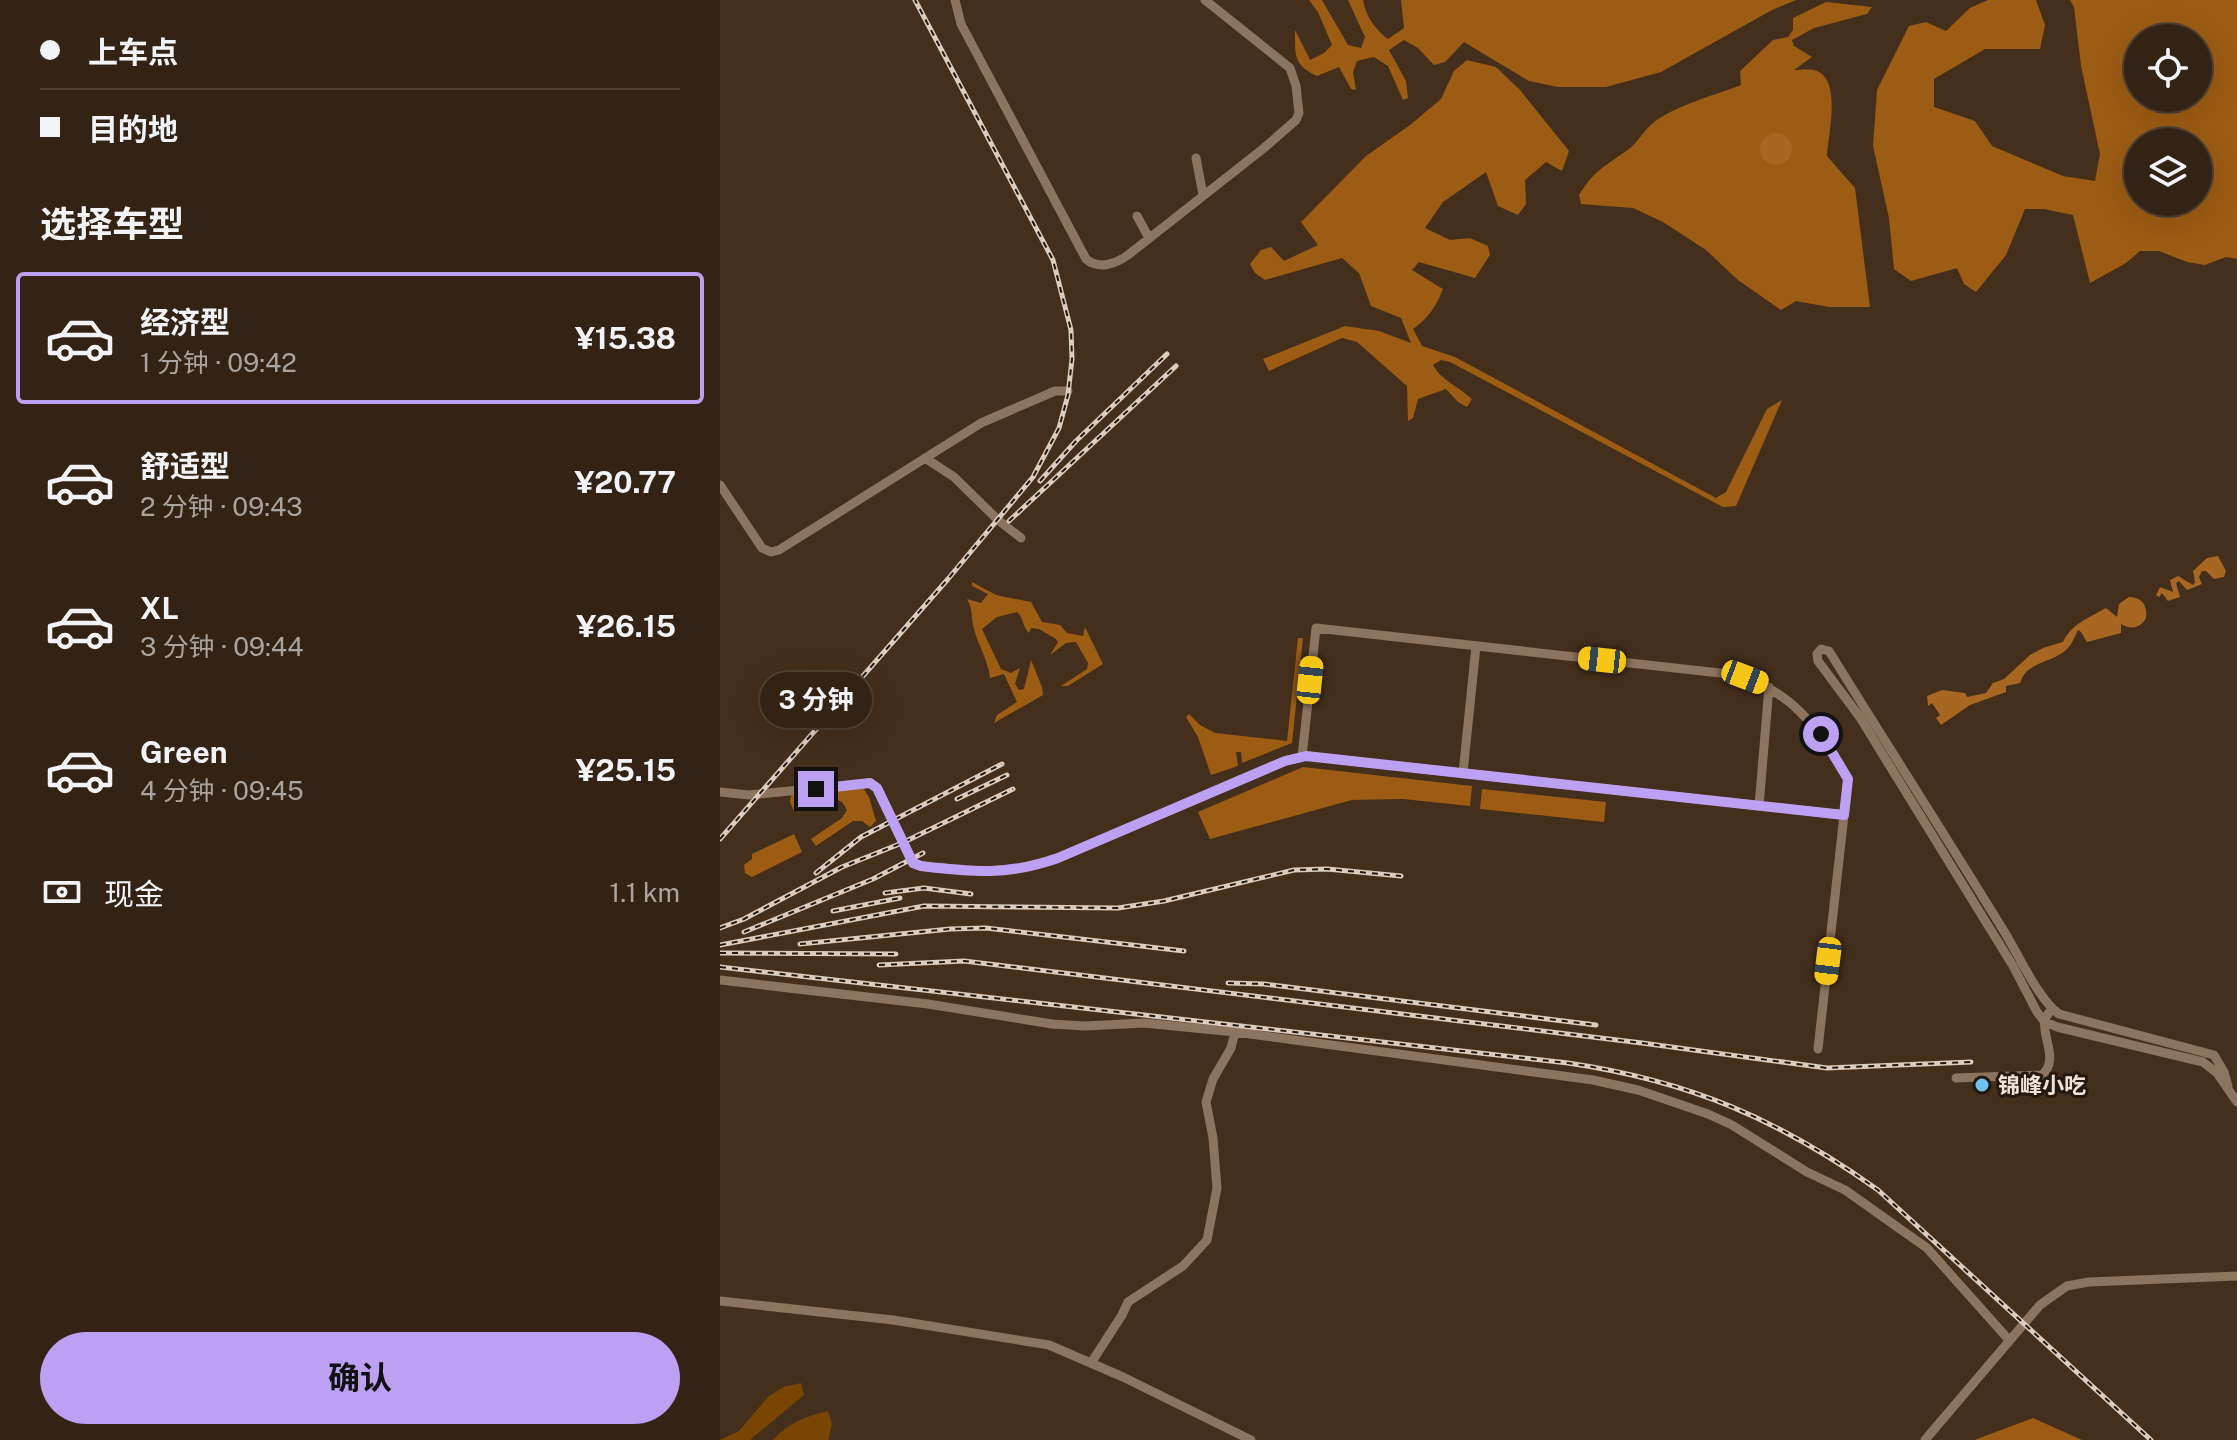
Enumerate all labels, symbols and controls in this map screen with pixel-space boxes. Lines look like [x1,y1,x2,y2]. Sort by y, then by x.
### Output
map controls [2124,24,2212,216]
button: locate [2124,24,2212,112]
text: 上车点 [88,34,178,70]
text: 目的地 [88,111,178,147]
button: layers [2124,128,2212,216]
text: 选择车型 [40,203,184,245]
icon: car [44,302,116,374]
text: 经济型 [140,304,230,340]
text: ¥15.38 [575,320,676,356]
text: 1 分钟 · 09:42 [140,347,297,378]
icon: car [44,446,116,518]
text: 舒适型 [140,448,230,484]
text: ¥20.77 [574,464,676,500]
text: 2 分钟 · 09:43 [140,491,303,522]
icon: car [44,590,116,662]
text: XL [140,590,179,626]
text: ¥26.15 [576,608,676,644]
text: 3 分钟 · 09:44 [140,631,303,662]
car [1577,646,1627,674]
car [1296,655,1324,705]
car [1718,657,1772,697]
callout: 3 分钟 [760,673,872,729]
text: 3 分钟 [778,684,854,715]
route start [1803,716,1839,752]
icon: car [44,734,116,806]
text: Green [140,734,227,770]
text: ¥25.15 [576,752,676,788]
route end [798,771,834,807]
text: 4 分钟 · 09:45 [140,775,304,806]
icon: cash [40,870,84,914]
text: 现金 [104,876,164,912]
text: 1.1 km [610,877,680,908]
car [1813,936,1843,986]
place label: 锦峰小吃 [1998,1072,2086,1098]
marker: 锦峰小吃 [1973,1076,1991,1094]
button: 确认 [40,1332,680,1424]

